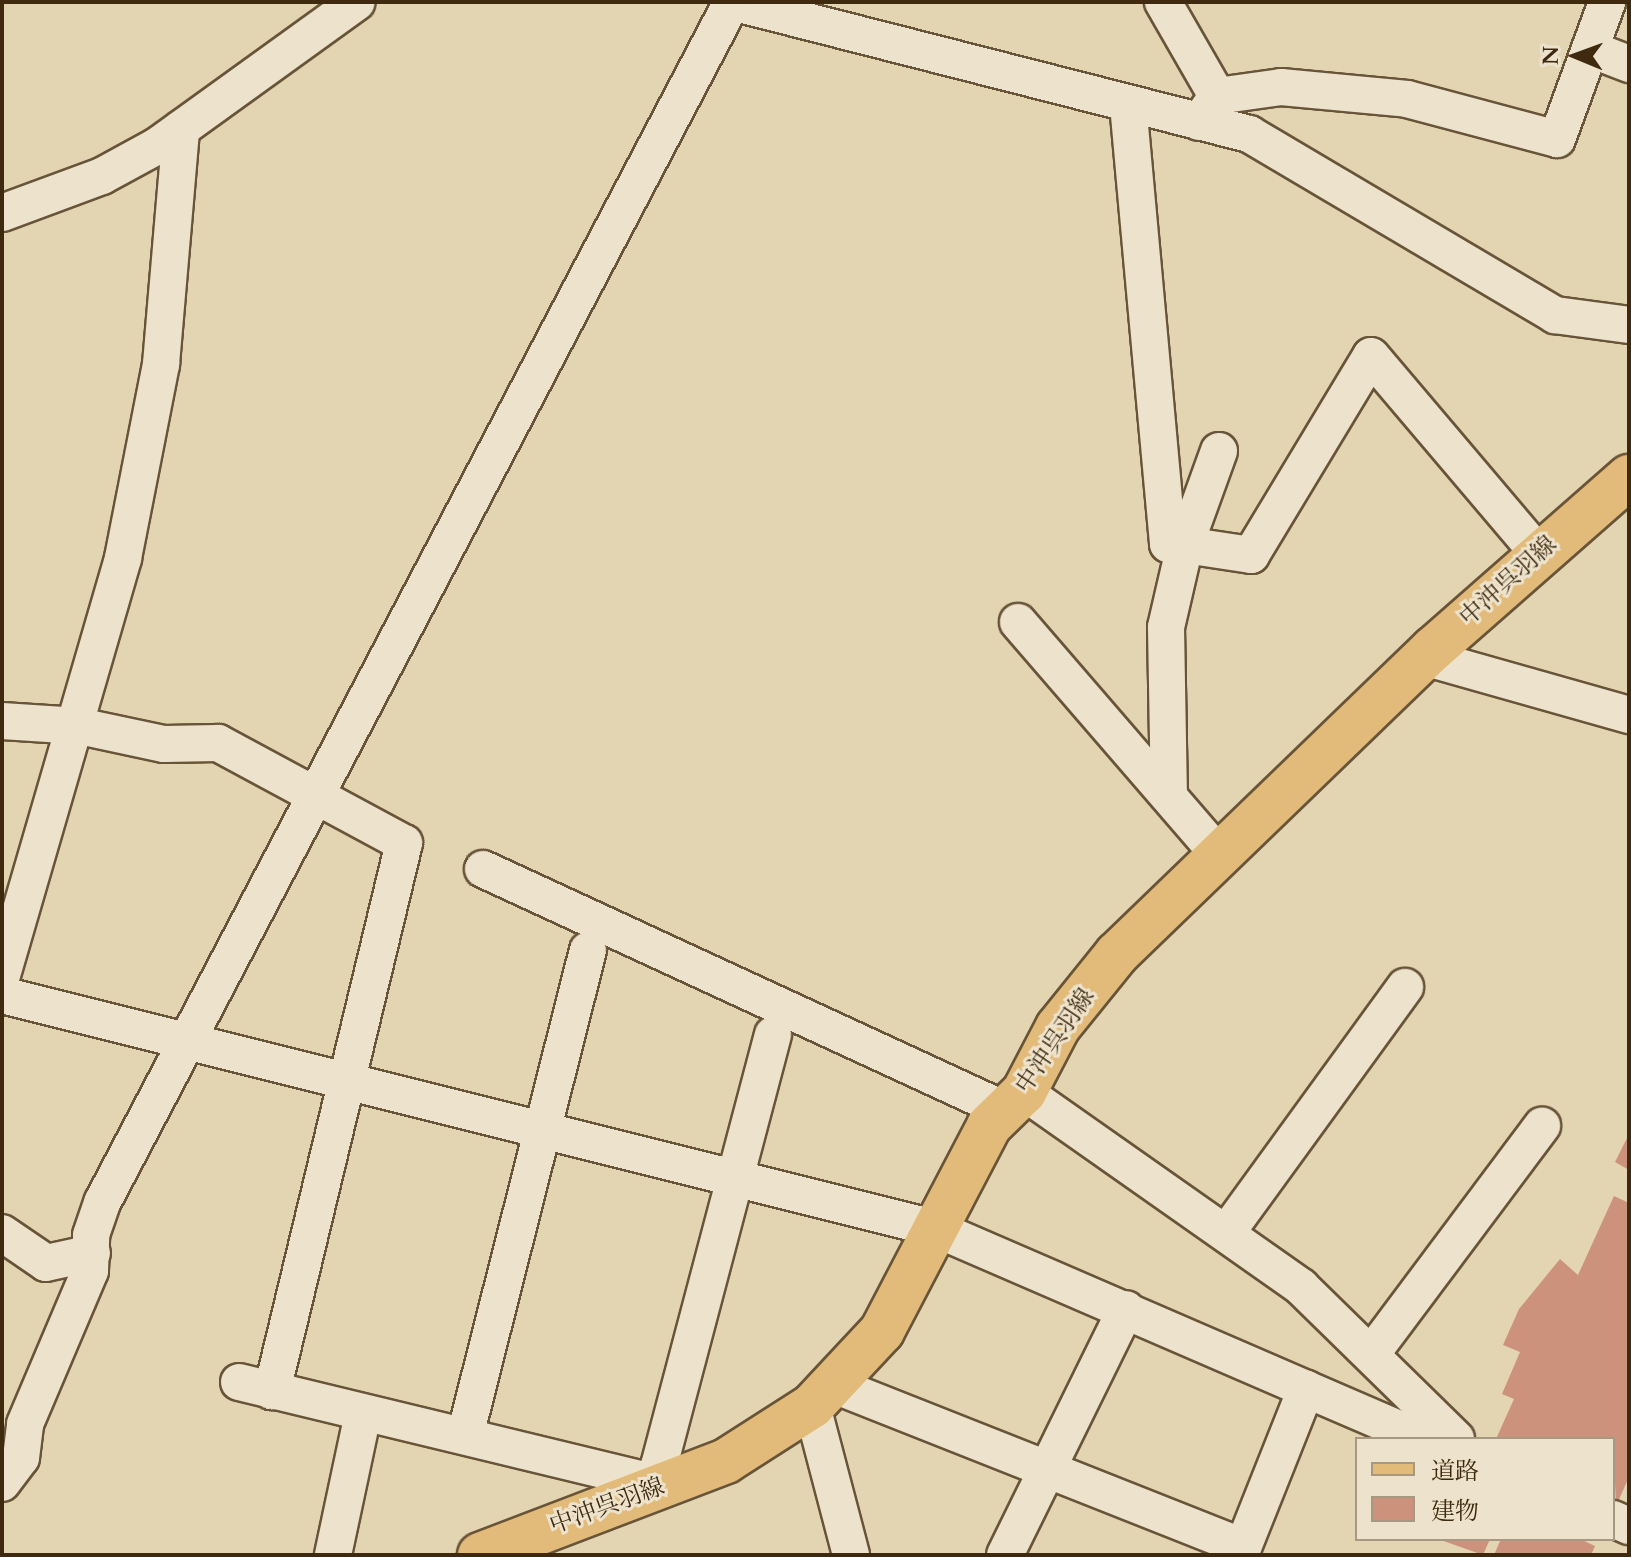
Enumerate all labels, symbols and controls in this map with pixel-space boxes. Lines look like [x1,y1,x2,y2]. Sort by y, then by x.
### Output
north arrow [1535,16,1615,96]
text: N [1536,46,1566,65]
street label: 中沖呉羽線 [1454,530,1562,632]
street label: 中沖呉羽線 [1010,983,1100,1099]
legend [1355,1437,1615,1541]
text: 道路 [1431,1455,1479,1488]
street label: 中沖呉羽線 [546,1472,668,1540]
text: 建物 [1431,1495,1479,1528]

